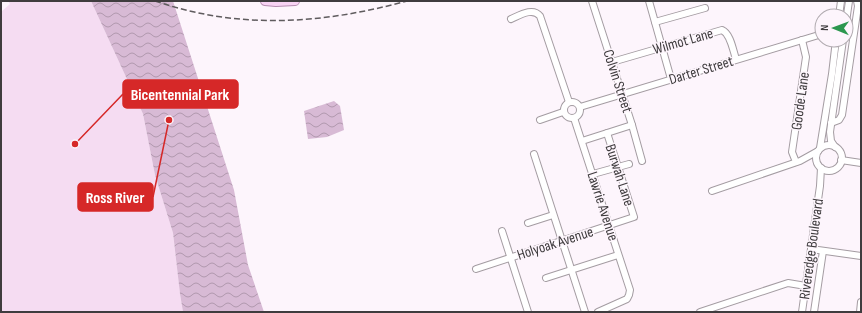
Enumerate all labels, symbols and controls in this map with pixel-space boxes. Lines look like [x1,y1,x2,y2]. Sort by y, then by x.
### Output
north arrow [814,8,854,48]
street label: Wilmot Lane [651,24,716,59]
text: N [818,25,831,31]
street label: Colvin Street [598,47,637,115]
street label: Darter Street [667,52,736,89]
street label: Goode Lane [787,71,814,131]
callout: Bicentennial Park [123,80,238,108]
text: Bicentennial Park [131,86,230,105]
street label: Burwah Lane [601,142,638,209]
street label: Lawrie Avenue [582,169,623,243]
callout: Ross River [78,183,153,211]
text: Ross River [86,189,144,208]
street label: Riveredge Boulevard [795,197,828,301]
street label: Holyoak Avenue [515,222,596,265]

